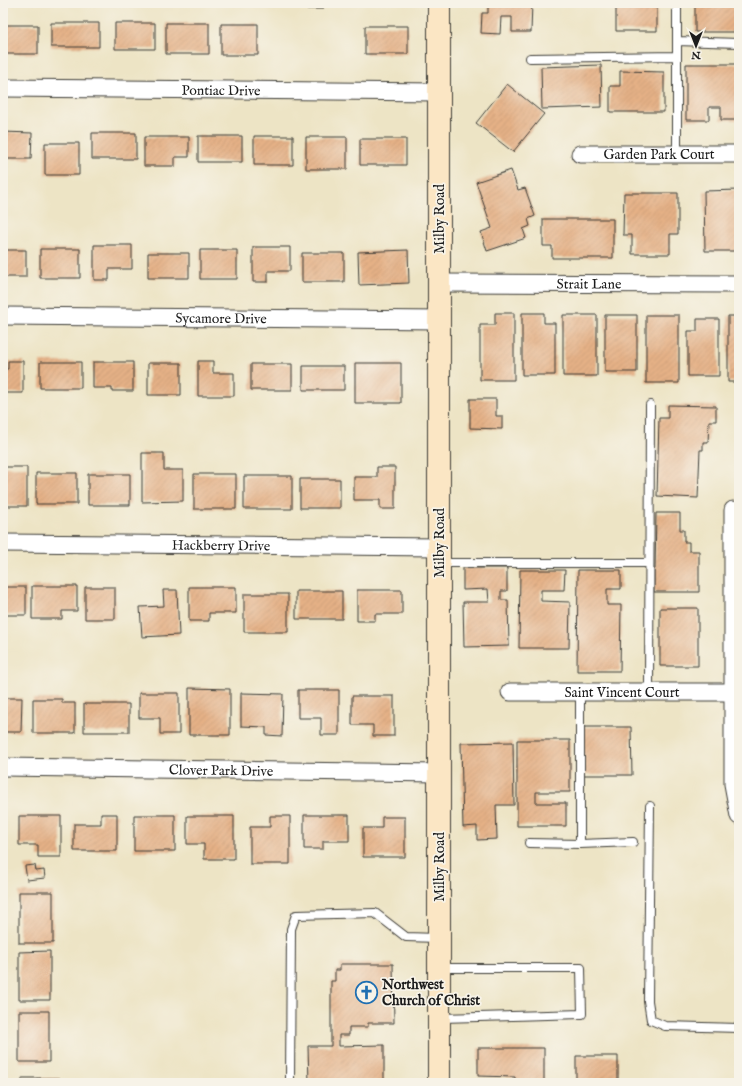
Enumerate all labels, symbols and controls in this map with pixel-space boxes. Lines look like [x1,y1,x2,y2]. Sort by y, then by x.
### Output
north arrow [676,26,716,66]
text: N [691,48,702,62]
street label: Pontiac Drive [181,82,261,100]
street label: Garden Park Court [603,146,715,164]
street label: Milby Road [431,184,449,254]
street label: Strait Lane [557,275,622,294]
street label: Sycamore Drive [175,310,267,328]
street label: Milby Road [431,508,449,578]
street label: Hackberry Drive [172,537,271,555]
street label: Saint Vincent Court [564,684,680,702]
street label: Clover Park Drive [169,761,274,781]
street label: Milby Road [431,832,449,902]
place label: Northwest Church of Christ [381,976,480,1010]
church icon: Northwest Church of Christ [353,979,379,1005]

